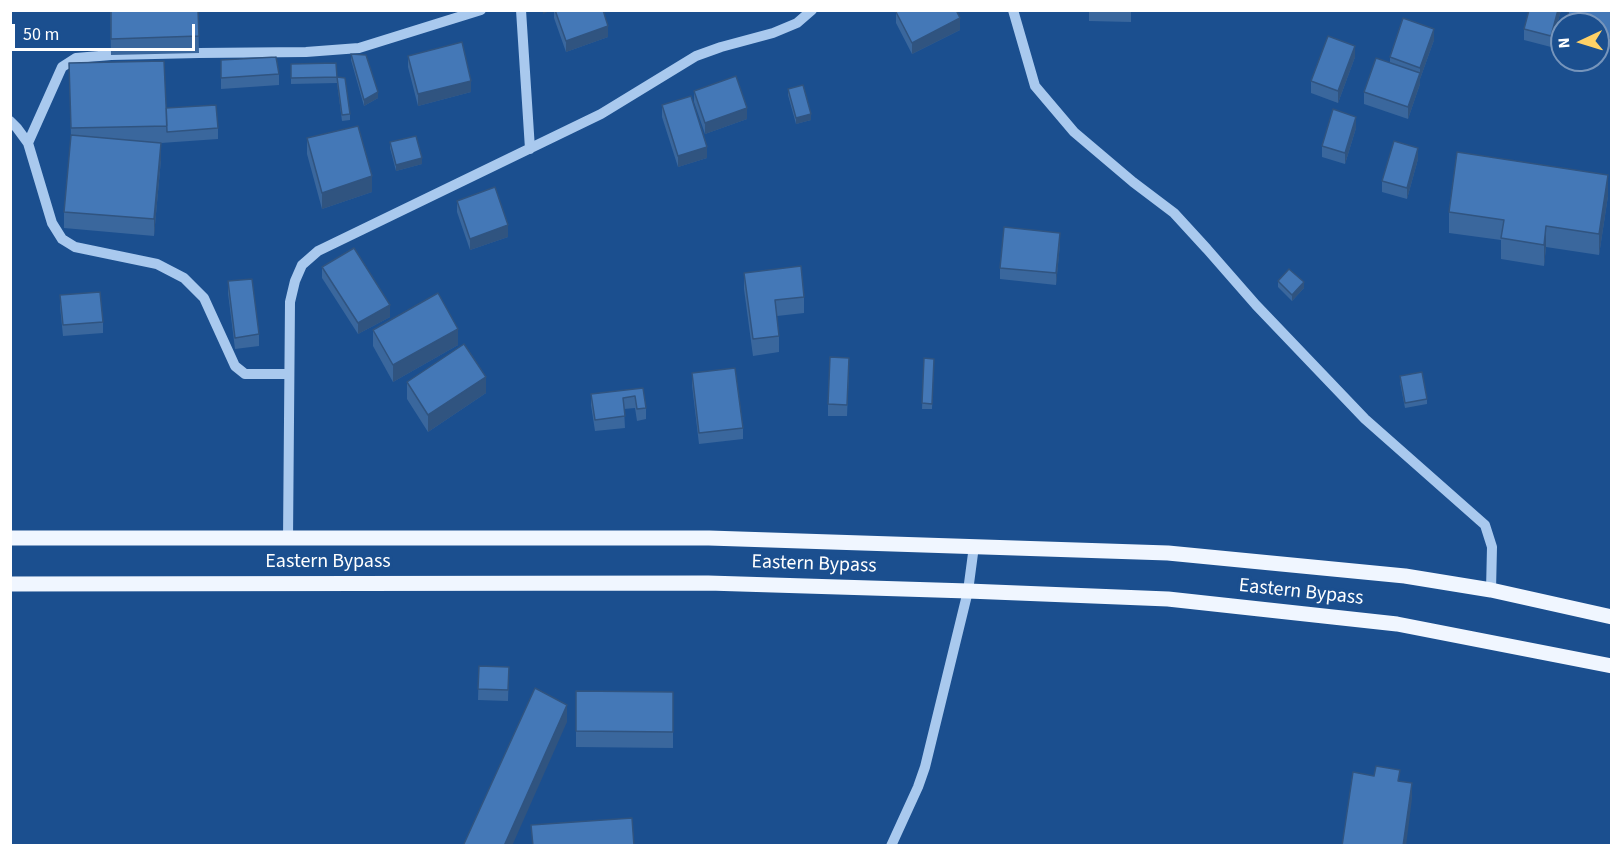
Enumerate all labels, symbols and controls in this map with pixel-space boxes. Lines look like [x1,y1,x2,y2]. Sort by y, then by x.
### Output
scale bar [15,12,198,50]
north arrow [1550,12,1610,72]
text: 50 m [23,22,59,47]
text: N [1553,37,1575,49]
street label: Eastern Bypass [265,551,391,575]
street label: Eastern Bypass [751,551,877,579]
street label: Eastern Bypass [1237,575,1365,611]

